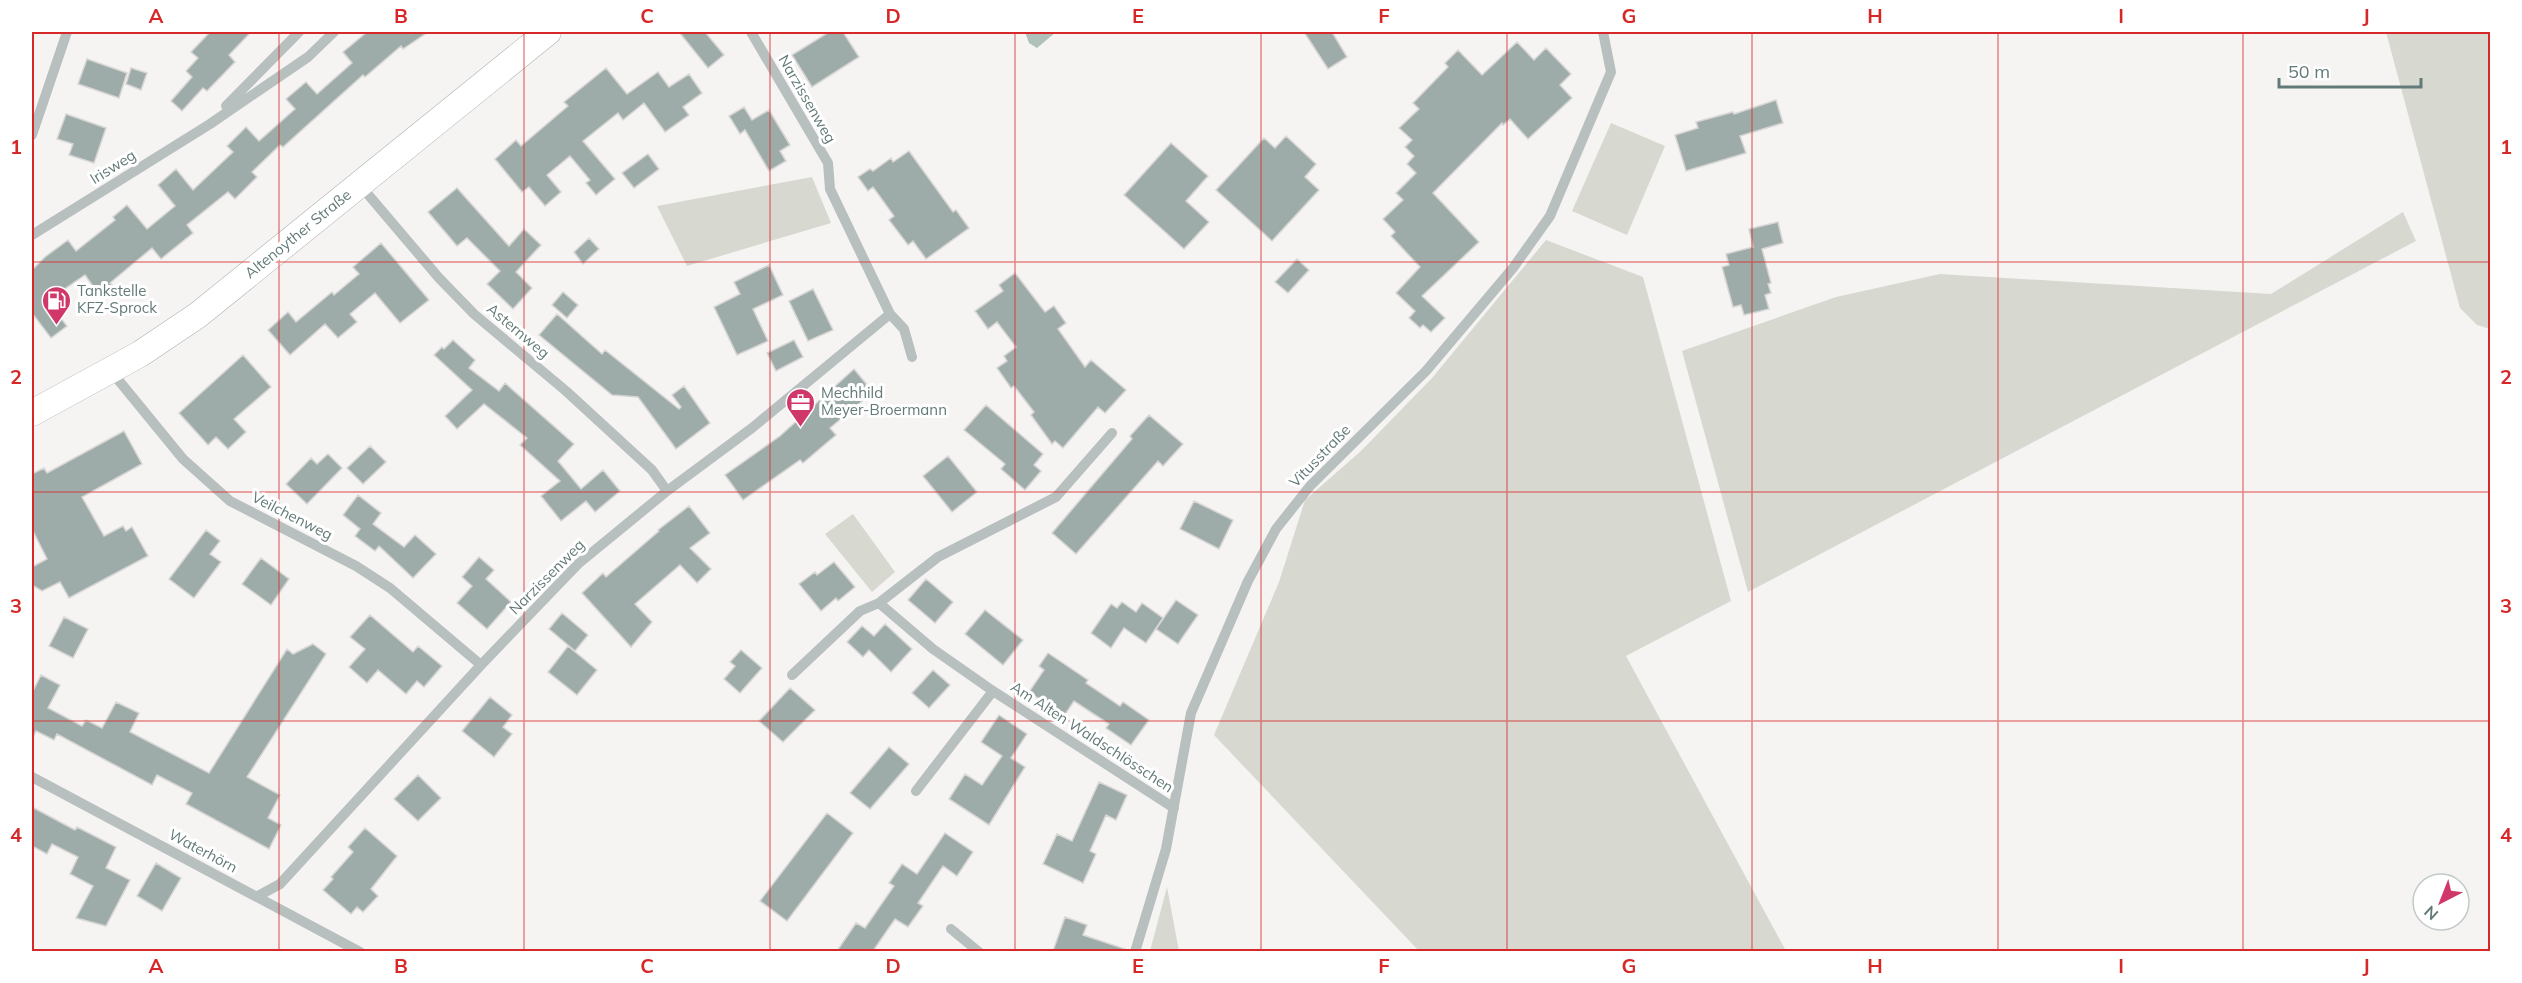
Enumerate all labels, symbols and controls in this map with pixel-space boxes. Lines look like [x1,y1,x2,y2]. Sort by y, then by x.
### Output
text: A [149,3,164,28]
text: B [394,3,408,28]
text: C [640,3,654,28]
text: D [885,3,901,28]
text: E [1132,3,1144,28]
text: F [1378,3,1390,28]
text: G [1622,3,1636,28]
text: H [1867,3,1883,28]
text: I [2118,3,2124,28]
text: J [2362,3,2370,28]
street label: Narzissenweg [774,51,840,146]
scale bar [2279,51,2422,89]
text: 50 m [2288,60,2330,83]
text: 1 [10,134,22,159]
text: 1 [2500,134,2512,159]
street label: Irisweg [86,145,139,188]
street label: Altenoyther Straße [241,185,355,282]
place label: Tankstelle KFZ-Sprock [77,281,157,317]
fuel station icon: Tankstelle KFZ-Sprock [40,284,72,326]
street label: Asternweg [483,299,554,362]
text: 2 [10,364,22,389]
text: 2 [2500,364,2512,389]
place label: Mechhild Meyer-Broermann [821,383,947,419]
office icon: Mechhild Meyer-Broermann [784,386,816,428]
street label: Vitusstraße [1285,420,1354,491]
street label: Veilchenweg [249,487,336,544]
street label: Narzissenweg [505,535,588,618]
text: 3 [10,593,22,618]
text: 3 [2500,593,2512,618]
street label: Am Alten Waldschlösschen [1007,677,1177,796]
text: 4 [10,822,22,847]
text: 4 [2500,822,2512,847]
street label: Waterhörn [166,825,241,877]
north arrow [2411,872,2471,932]
text: N [2420,902,2442,925]
text: A [149,953,164,978]
text: B [394,953,408,978]
text: C [640,953,654,978]
text: D [885,953,901,978]
text: E [1132,953,1144,978]
text: F [1378,953,1390,978]
text: G [1622,953,1636,978]
text: H [1867,953,1883,978]
text: I [2118,953,2124,978]
text: J [2362,953,2370,978]

